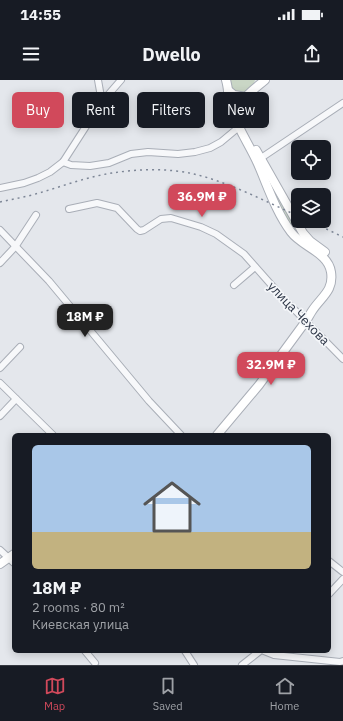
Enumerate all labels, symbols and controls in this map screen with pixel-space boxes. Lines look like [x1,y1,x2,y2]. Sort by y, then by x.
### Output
text: 14:55 [20,5,61,24]
icon: menu [20,43,42,65]
text: Dwello [142,43,201,66]
icon: share [301,43,323,65]
chip: Buy [12,92,64,128]
chip: Rent [72,92,129,128]
chip: Filters [137,92,205,128]
chip: New [213,92,269,128]
map controls [291,140,331,228]
button: locate [291,140,331,180]
pin: 36.9M ₽ [165,184,239,218]
text: 36.9M ₽ [177,188,227,205]
button: layers [291,188,331,228]
street label: улица Чехова [264,278,333,349]
pin: 18M ₽ [57,304,113,338]
text: 18M ₽ [66,308,104,325]
pin: 32.9M ₽ [234,352,308,386]
text: 32.9M ₽ [246,356,296,373]
icon: home [136,471,208,543]
text: 18M ₽ [32,577,82,599]
text: 2 rooms · 80 m² [32,599,125,616]
text: Киевская улица [32,616,129,633]
tab: Map [44,675,66,713]
tab: Saved [153,675,183,713]
tab: Home [270,675,299,713]

